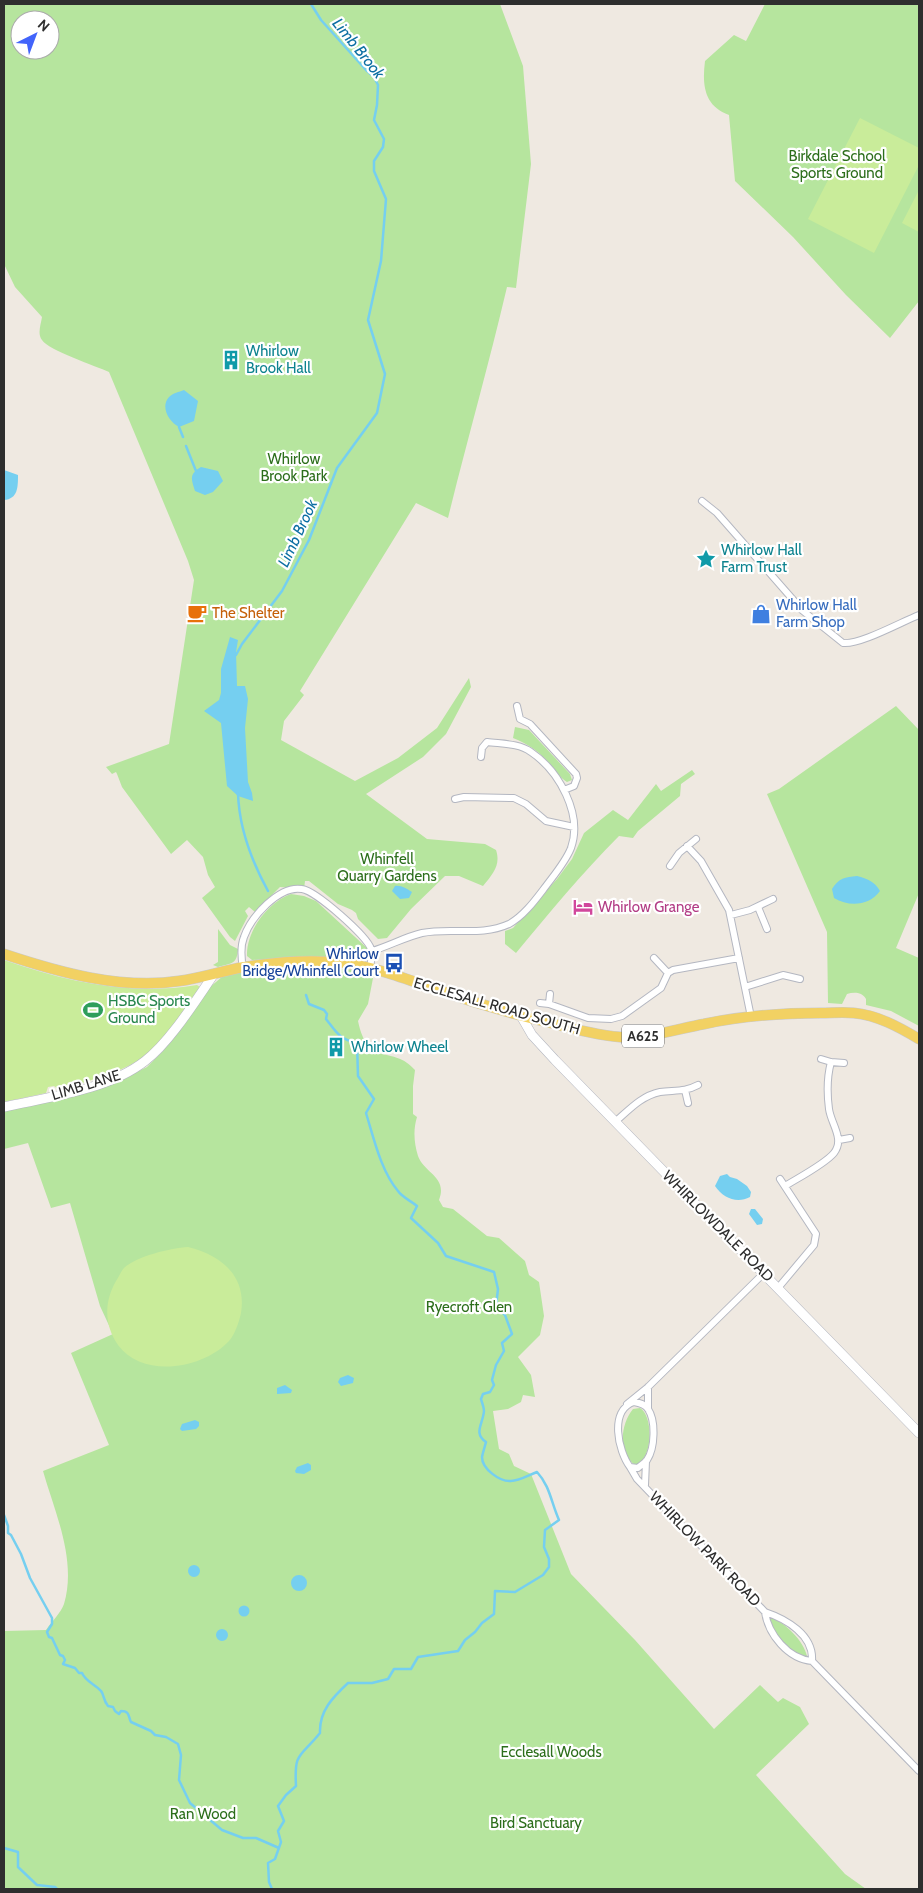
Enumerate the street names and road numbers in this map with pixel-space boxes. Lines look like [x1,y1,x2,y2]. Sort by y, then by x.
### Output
street label: ECCLESALL ROAD SOUTH [412,974,582,1038]
road number: A625 [622,1024,664,1048]
street label: LIMB LANE [49,1066,123,1104]
street label: WHIRLOWDALE ROAD [659,1167,778,1286]
street label: WHIRLOW PARK ROAD [646,1488,765,1610]

